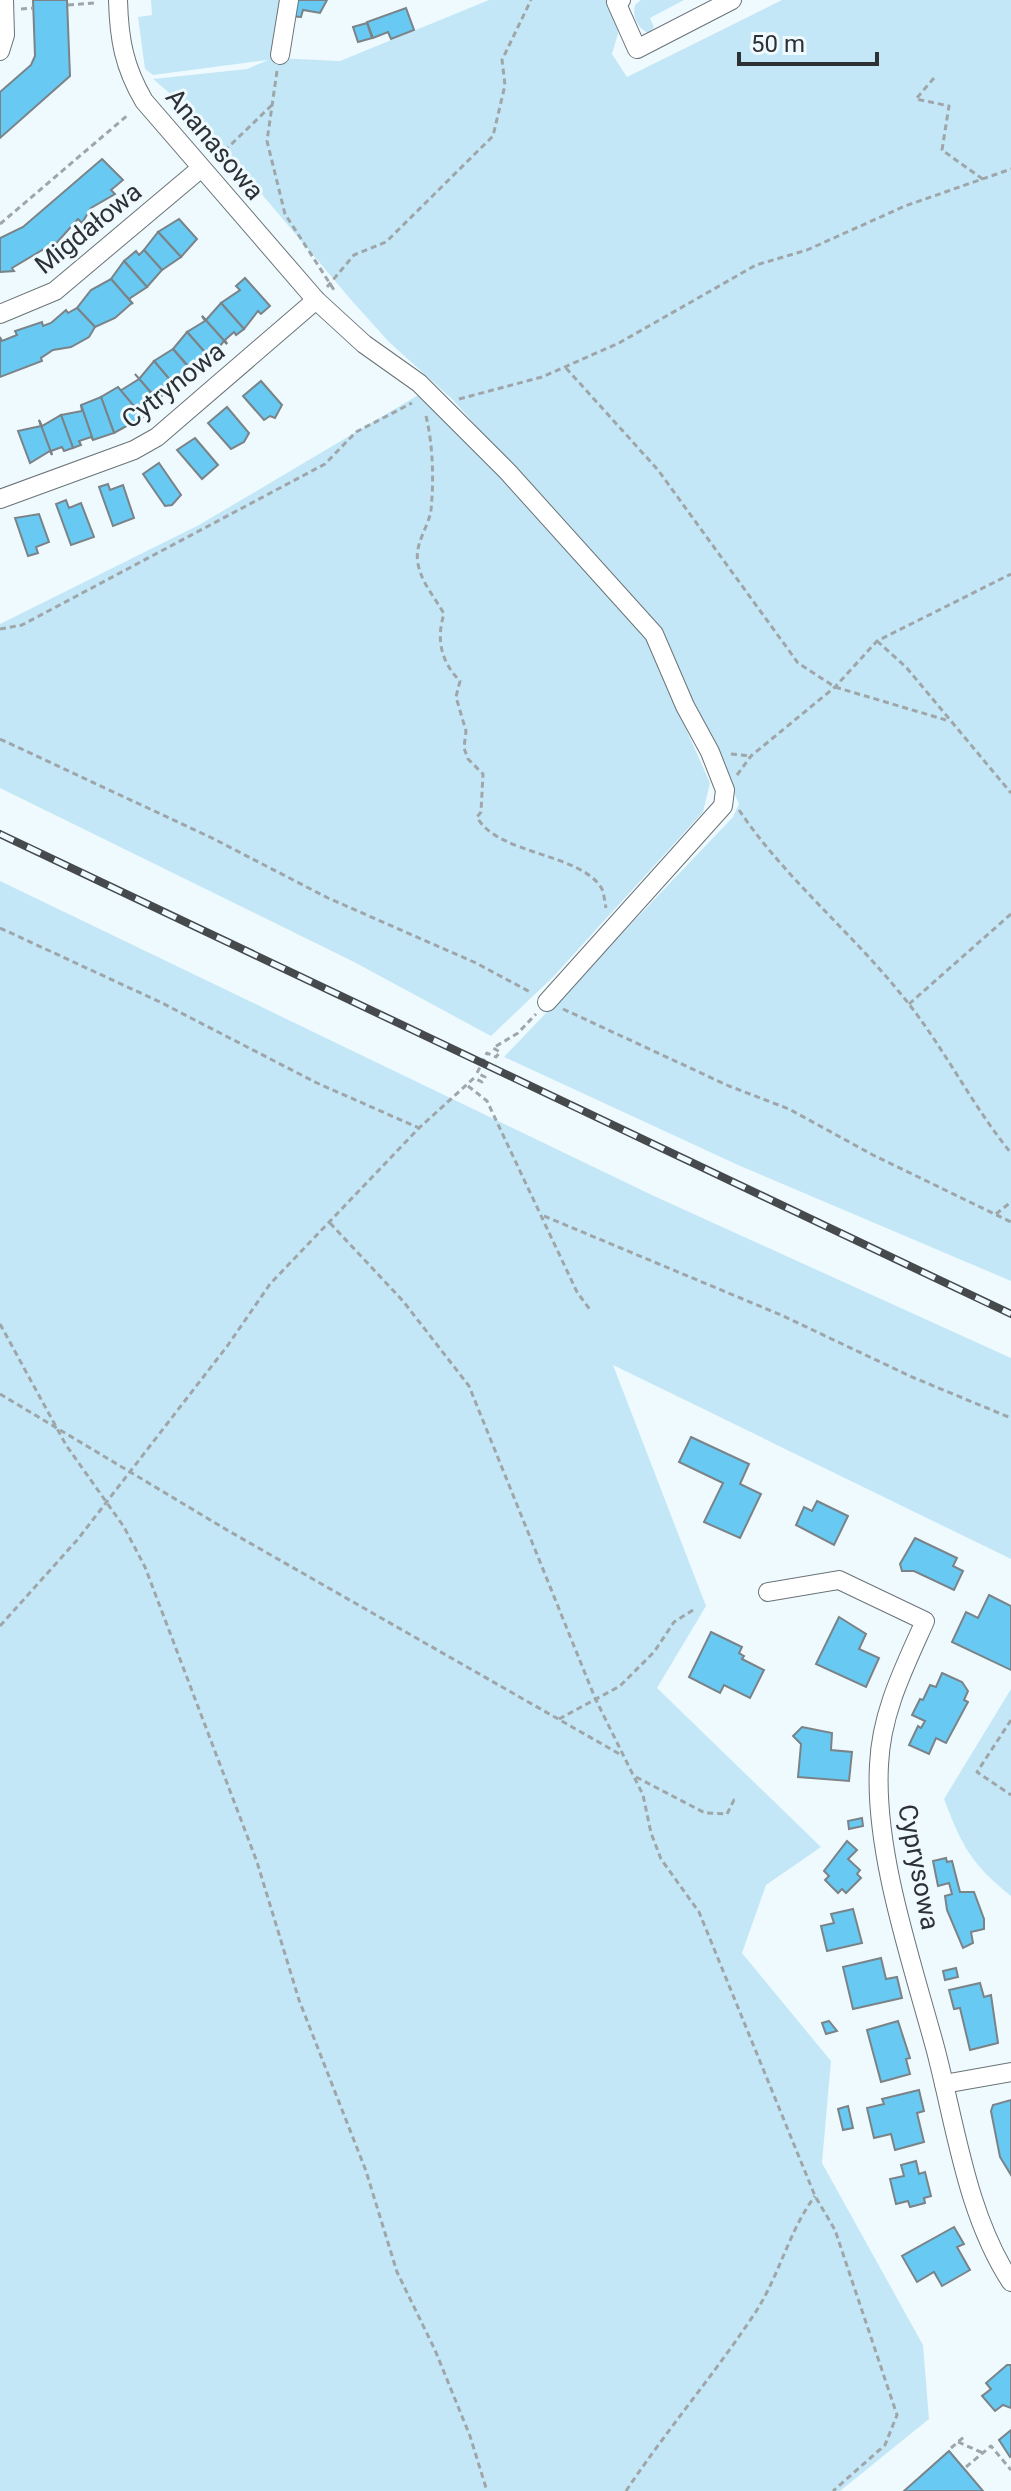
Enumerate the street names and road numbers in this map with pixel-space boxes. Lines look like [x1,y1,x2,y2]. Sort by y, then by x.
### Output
street label: Ananasowa [160,82,270,206]
street label: Migdałowa [29,176,147,280]
street label: Cytrynowa [116,336,230,434]
street label: Cyprysowa [892,1802,946,1932]

